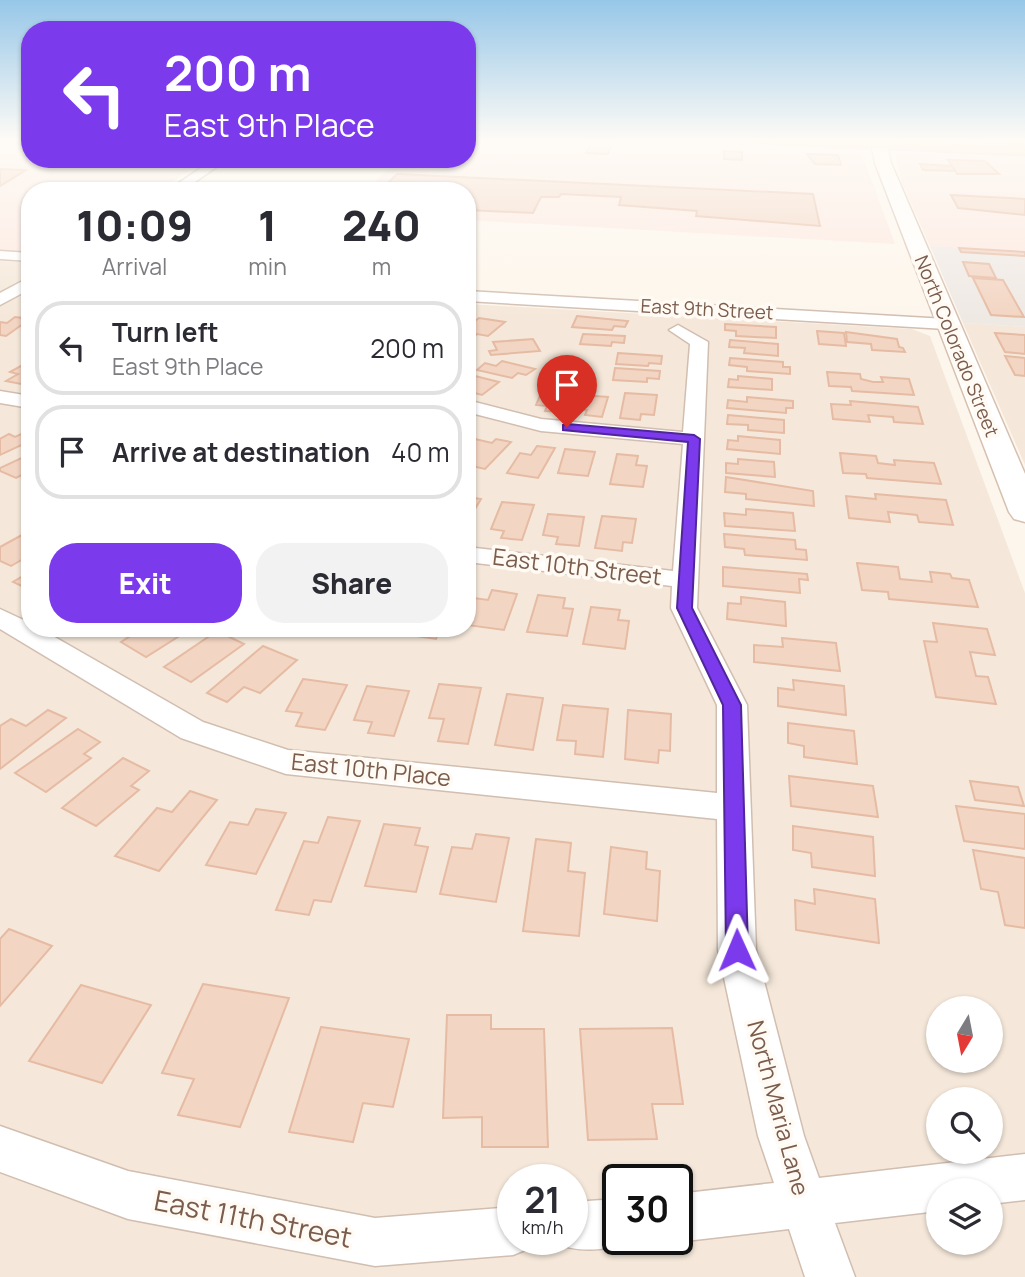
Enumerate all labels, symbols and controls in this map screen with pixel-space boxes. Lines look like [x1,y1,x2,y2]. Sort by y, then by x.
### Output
text: 200 m [164,39,312,106]
icon: left [49,49,140,140]
text: East 9th Place [164,103,375,147]
text: 10:09 [76,196,193,254]
text: 1 [258,196,277,254]
text: 240 [342,196,421,254]
text: Arrival [102,250,167,282]
text: min [248,250,287,282]
text: m [372,250,391,282]
street label: North Colorado Street [909,251,1005,441]
street label: East 9th Street [640,293,774,325]
text: Turn left [112,314,219,350]
icon: left [53,329,91,367]
text: 200 m [370,330,444,366]
text: East 9th Place [112,350,263,382]
pin [537,355,597,427]
icon: arrive [548,366,586,404]
icon: arrive [53,433,91,471]
text: Arrive at destination [112,434,370,470]
text: 40 m [391,434,450,470]
street label: East 10th Street [491,540,663,592]
button: Exit [49,543,242,623]
button: Share [256,543,448,623]
street label: East 10th Place [290,745,452,793]
position arrow [700,913,774,987]
north arrow [926,996,1003,1073]
map controls [926,996,1003,1255]
street label: North Maria Lane [740,1017,818,1199]
button: search [926,1087,1003,1164]
speed limit sign: 30 [602,1164,693,1255]
text: 21 [524,1176,561,1224]
button: layers [926,1178,1003,1255]
street label: East 11th Street [151,1180,355,1256]
text: km/h [522,1215,563,1239]

